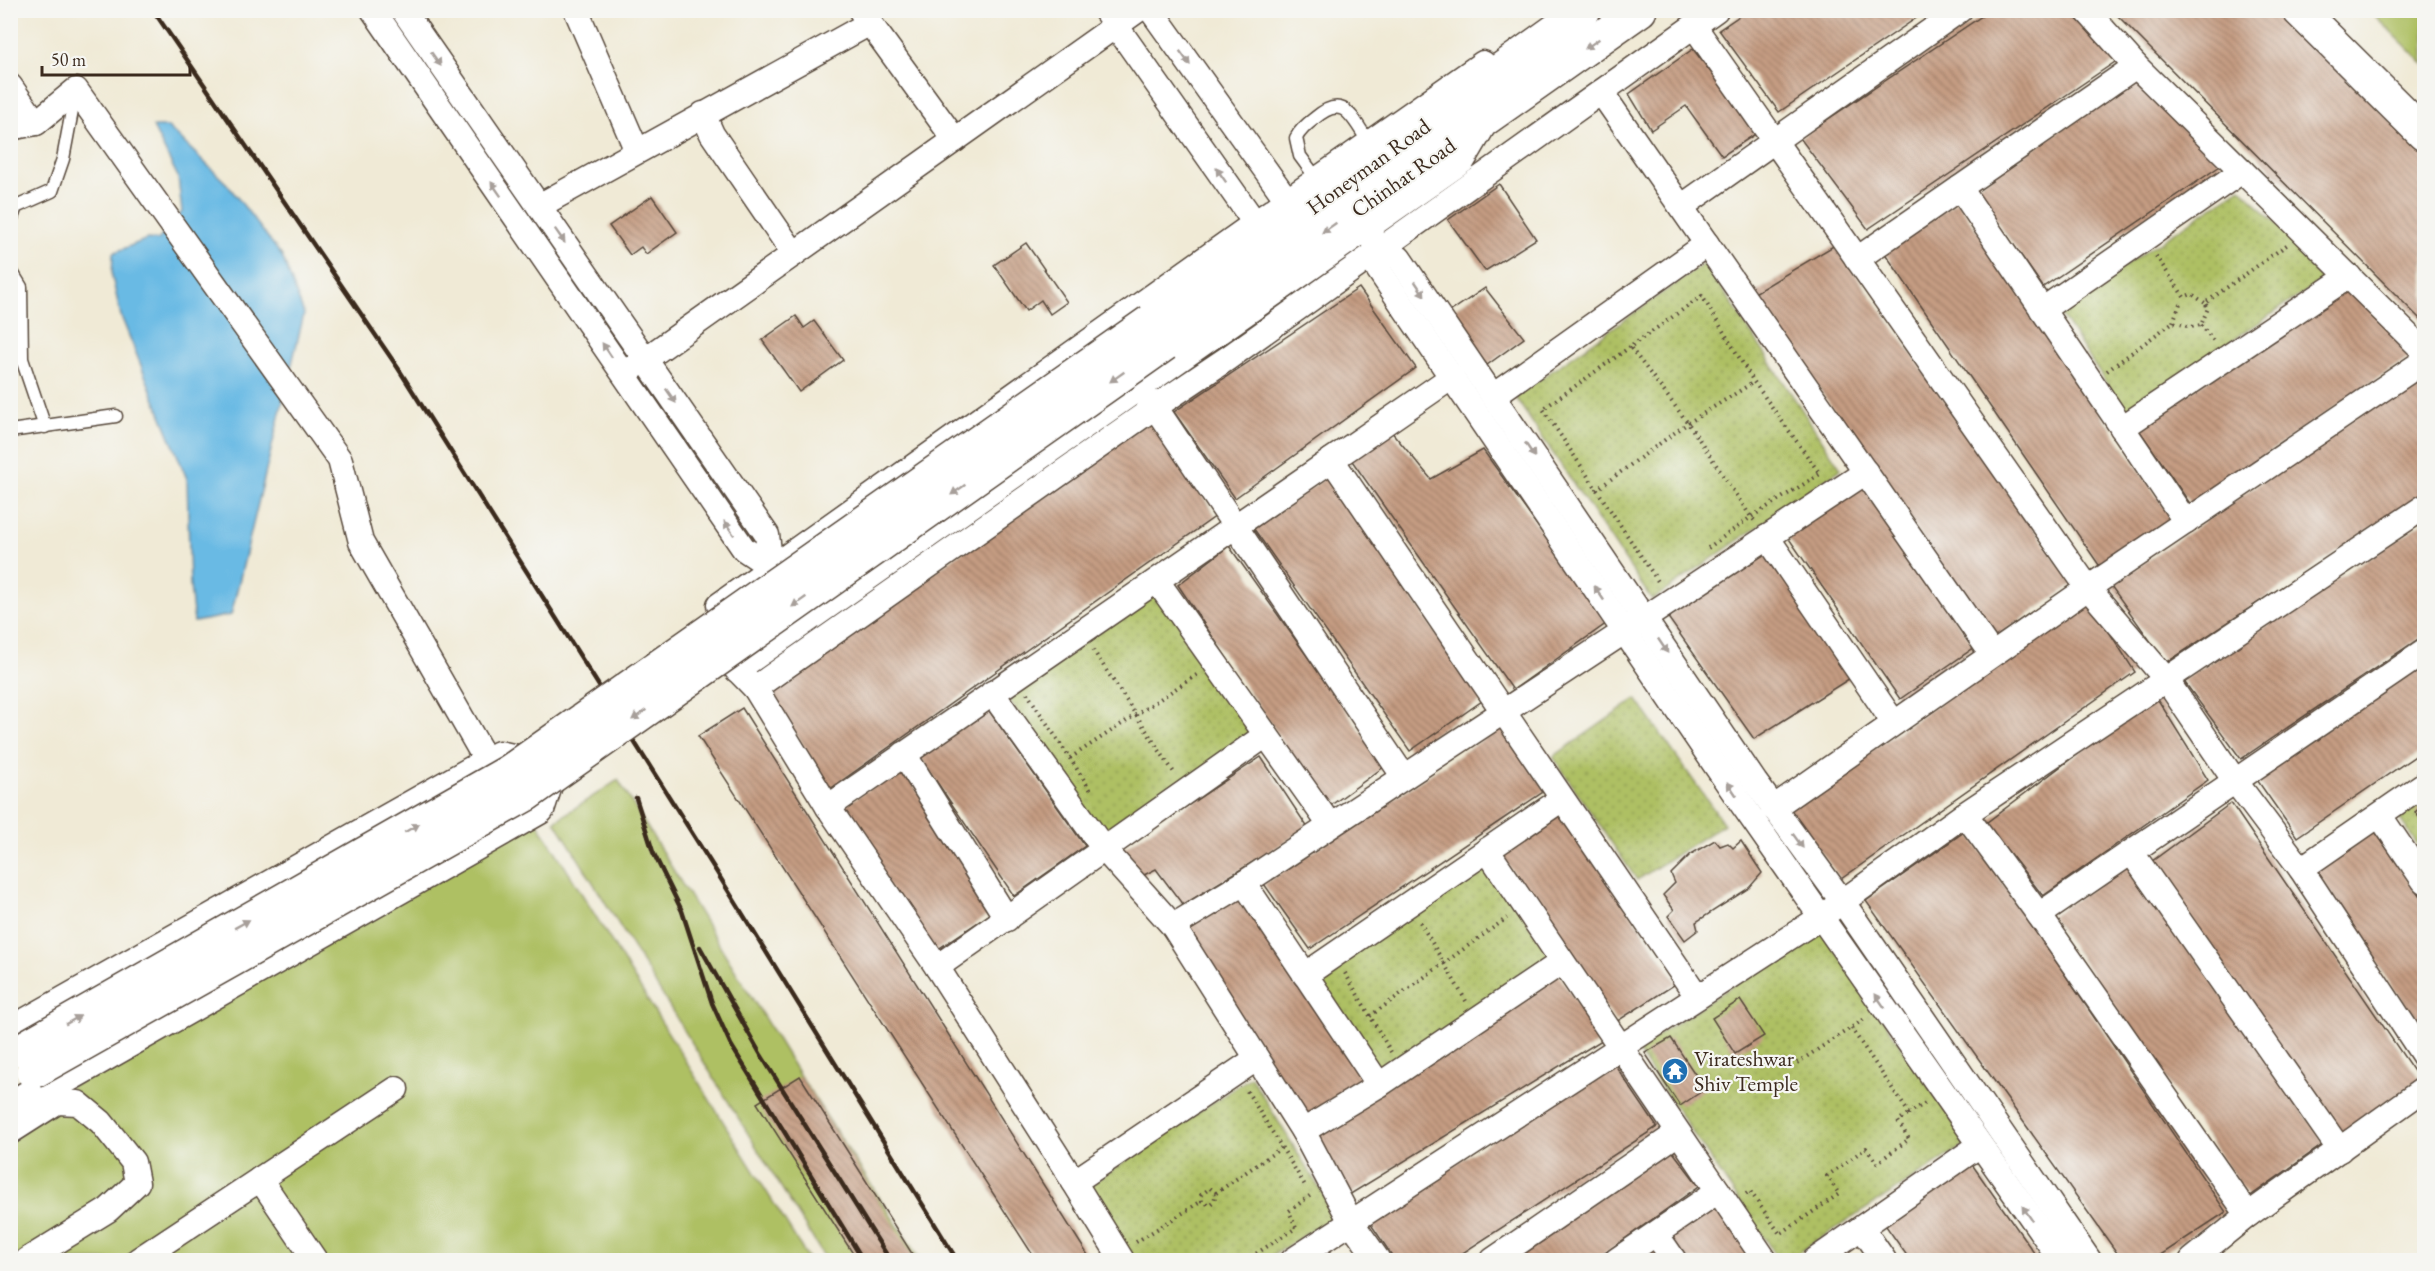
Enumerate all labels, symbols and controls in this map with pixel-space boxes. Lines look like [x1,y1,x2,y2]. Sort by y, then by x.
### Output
one-way arrow [1585,38,1601,50]
scale bar [42,39,190,77]
text: 50 m [51,48,86,71]
one-way arrow [430,50,442,66]
one-way arrow [1179,50,1190,66]
street label: Honeyman Road [1301,111,1437,221]
street label: Chinhat Road [1345,130,1462,224]
one-way arrow [1215,167,1227,183]
one-way arrow [490,182,502,198]
one-way arrow [1322,222,1338,234]
one-way arrow [554,228,565,244]
one-way arrow [1414,280,1426,296]
one-way arrow [602,342,613,358]
one-way arrow [1110,371,1126,383]
one-way arrow [665,388,676,404]
one-way arrow [1524,442,1535,458]
one-way arrow [950,484,966,496]
one-way arrow [724,520,735,536]
one-way arrow [1593,586,1605,602]
one-way arrow [791,596,807,608]
one-way arrow [1657,638,1668,654]
one-way arrow [632,709,648,721]
one-way arrow [1726,782,1738,798]
one-way arrow [404,822,420,833]
one-way arrow [1791,834,1803,849]
one-way arrow [234,919,251,929]
one-way arrow [1875,993,1886,1009]
one-way arrow [64,1015,81,1025]
place label: Virateshwar Shiv Temple [1694,1044,1798,1098]
temple icon: Virateshwar Shiv Temple [1660,1056,1690,1086]
one-way arrow [2021,1205,2033,1221]

